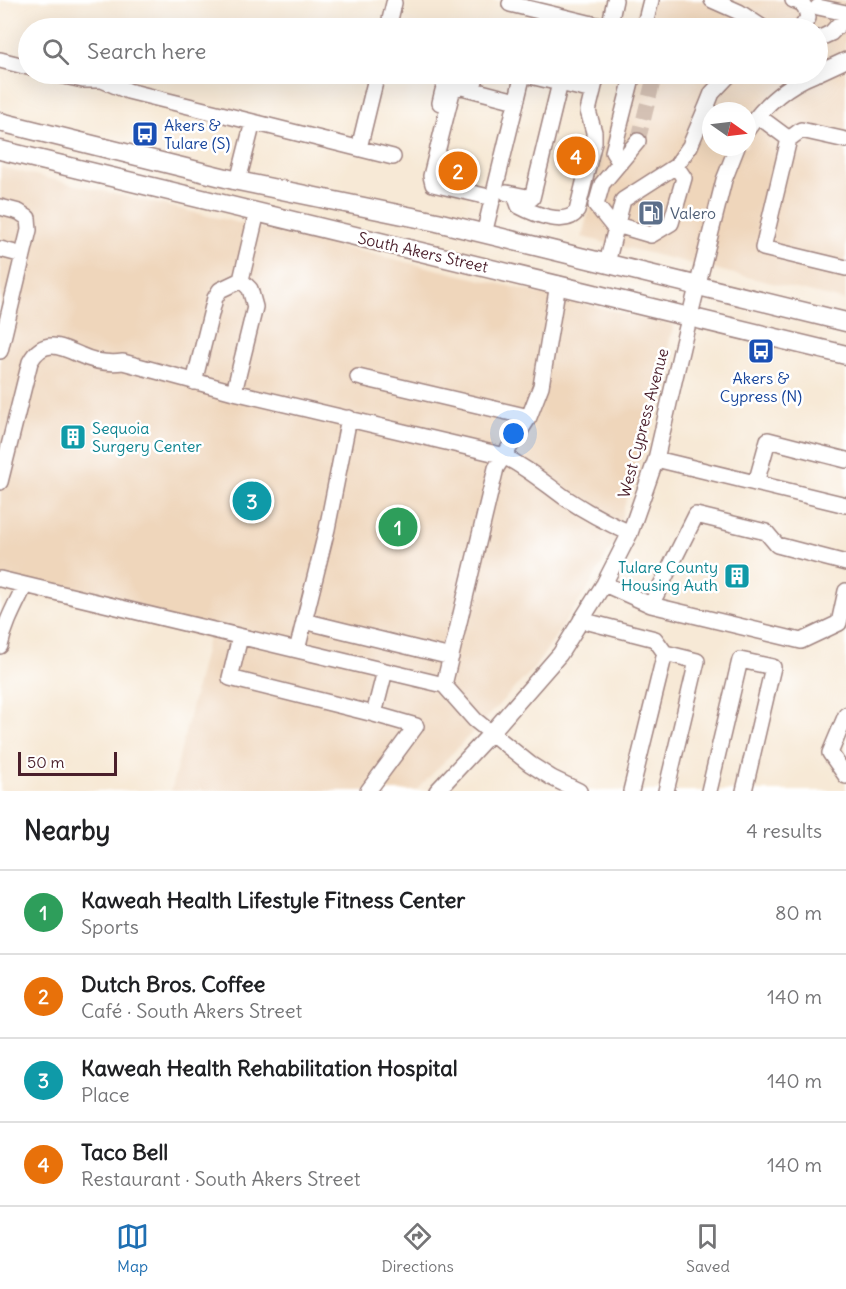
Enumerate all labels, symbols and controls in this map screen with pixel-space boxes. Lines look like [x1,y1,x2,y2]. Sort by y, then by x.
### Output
search box [18,18,828,84]
icon: search [39,35,72,68]
text: Search here [87,37,206,65]
north arrow [702,102,756,156]
place label: Akers & Tulare (S) [164,115,231,153]
bus stop icon: Akers & Tulare (S) [130,119,160,149]
pin: 4 [556,134,596,178]
pin: 2 [438,148,478,194]
fuel station icon: Valero [636,198,666,228]
place label: Valero [670,203,716,223]
street label: South Akers Street [356,227,491,277]
bus stop icon: Akers & Cypress (N) [746,336,776,366]
street label: West Cypress Avenue [613,346,673,500]
place label: Akers & Cypress (N) [720,368,802,406]
place label: Sequoia Surgery Center [92,418,202,456]
your location [499,419,528,448]
building icon: Sequoia Surgery Center [58,422,88,452]
pin: 3 [232,478,272,524]
pin: 1 [378,504,418,550]
place label: Tulare County Housing Auth [618,557,718,595]
building icon: Tulare County Housing Auth [722,561,752,591]
scale bar [18,749,117,776]
text: 50 m [27,752,65,772]
text: Nearby [24,814,110,847]
text: 4 results [746,818,822,843]
text: Kaweah Health Lifestyle Fitness Center [81,886,465,914]
text: 1 [40,900,47,925]
text: 80 m [775,900,822,925]
text: Sports [81,914,139,939]
text: Dutch Bros. Coffee [81,970,265,998]
text: 2 [38,984,49,1009]
text: 140 m [767,984,822,1009]
text: Café · South Akers Street [81,998,302,1023]
text: Kaweah Health Rehabilitation Hospital [81,1054,458,1082]
text: 3 [38,1068,49,1093]
text: 140 m [767,1068,822,1093]
text: Place [81,1082,129,1107]
text: Taco Bell [81,1138,168,1166]
text: 4 [38,1152,49,1177]
text: 140 m [767,1152,822,1177]
text: Restaurant · South Akers Street [81,1166,361,1191]
tab: Map [116,1220,149,1276]
tab: Directions [381,1220,454,1276]
tab: Saved [686,1220,730,1276]

